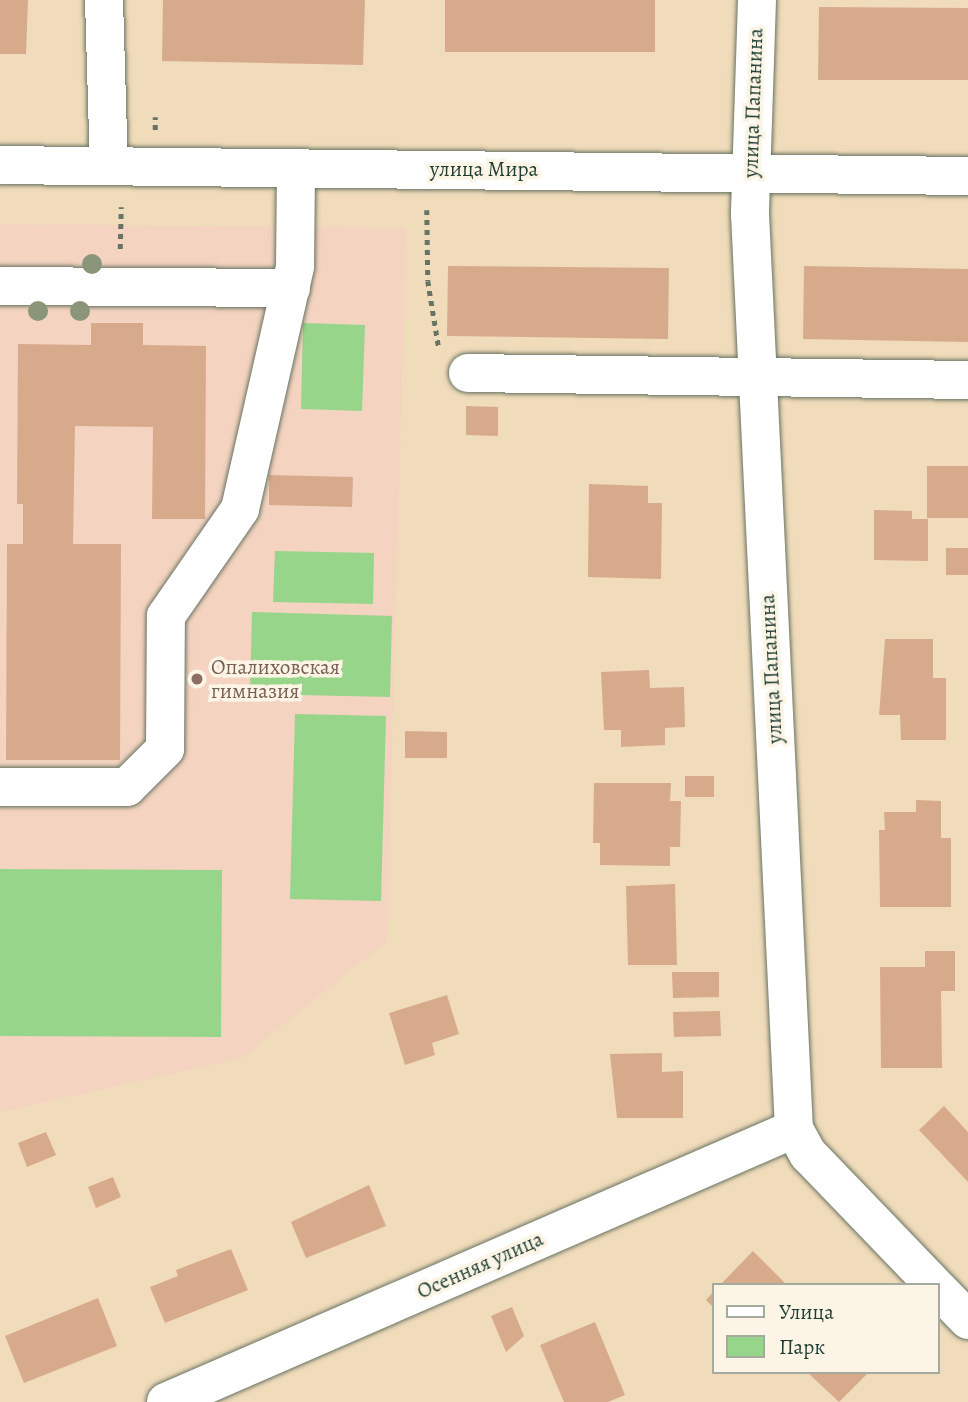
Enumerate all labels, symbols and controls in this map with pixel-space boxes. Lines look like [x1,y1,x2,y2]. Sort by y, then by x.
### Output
street label: улица Папанина [738,28,768,178]
street label: улица Мира [430,156,538,182]
street label: улица Папанина [754,593,788,745]
place label: Опалиховская гимназия [211,654,340,704]
marker: Опалиховская гимназия [189,671,205,687]
street label: Осенняя улица [413,1226,547,1304]
legend [712,1283,940,1374]
text: Улица [779,1298,834,1326]
text: Парк [779,1333,825,1361]

